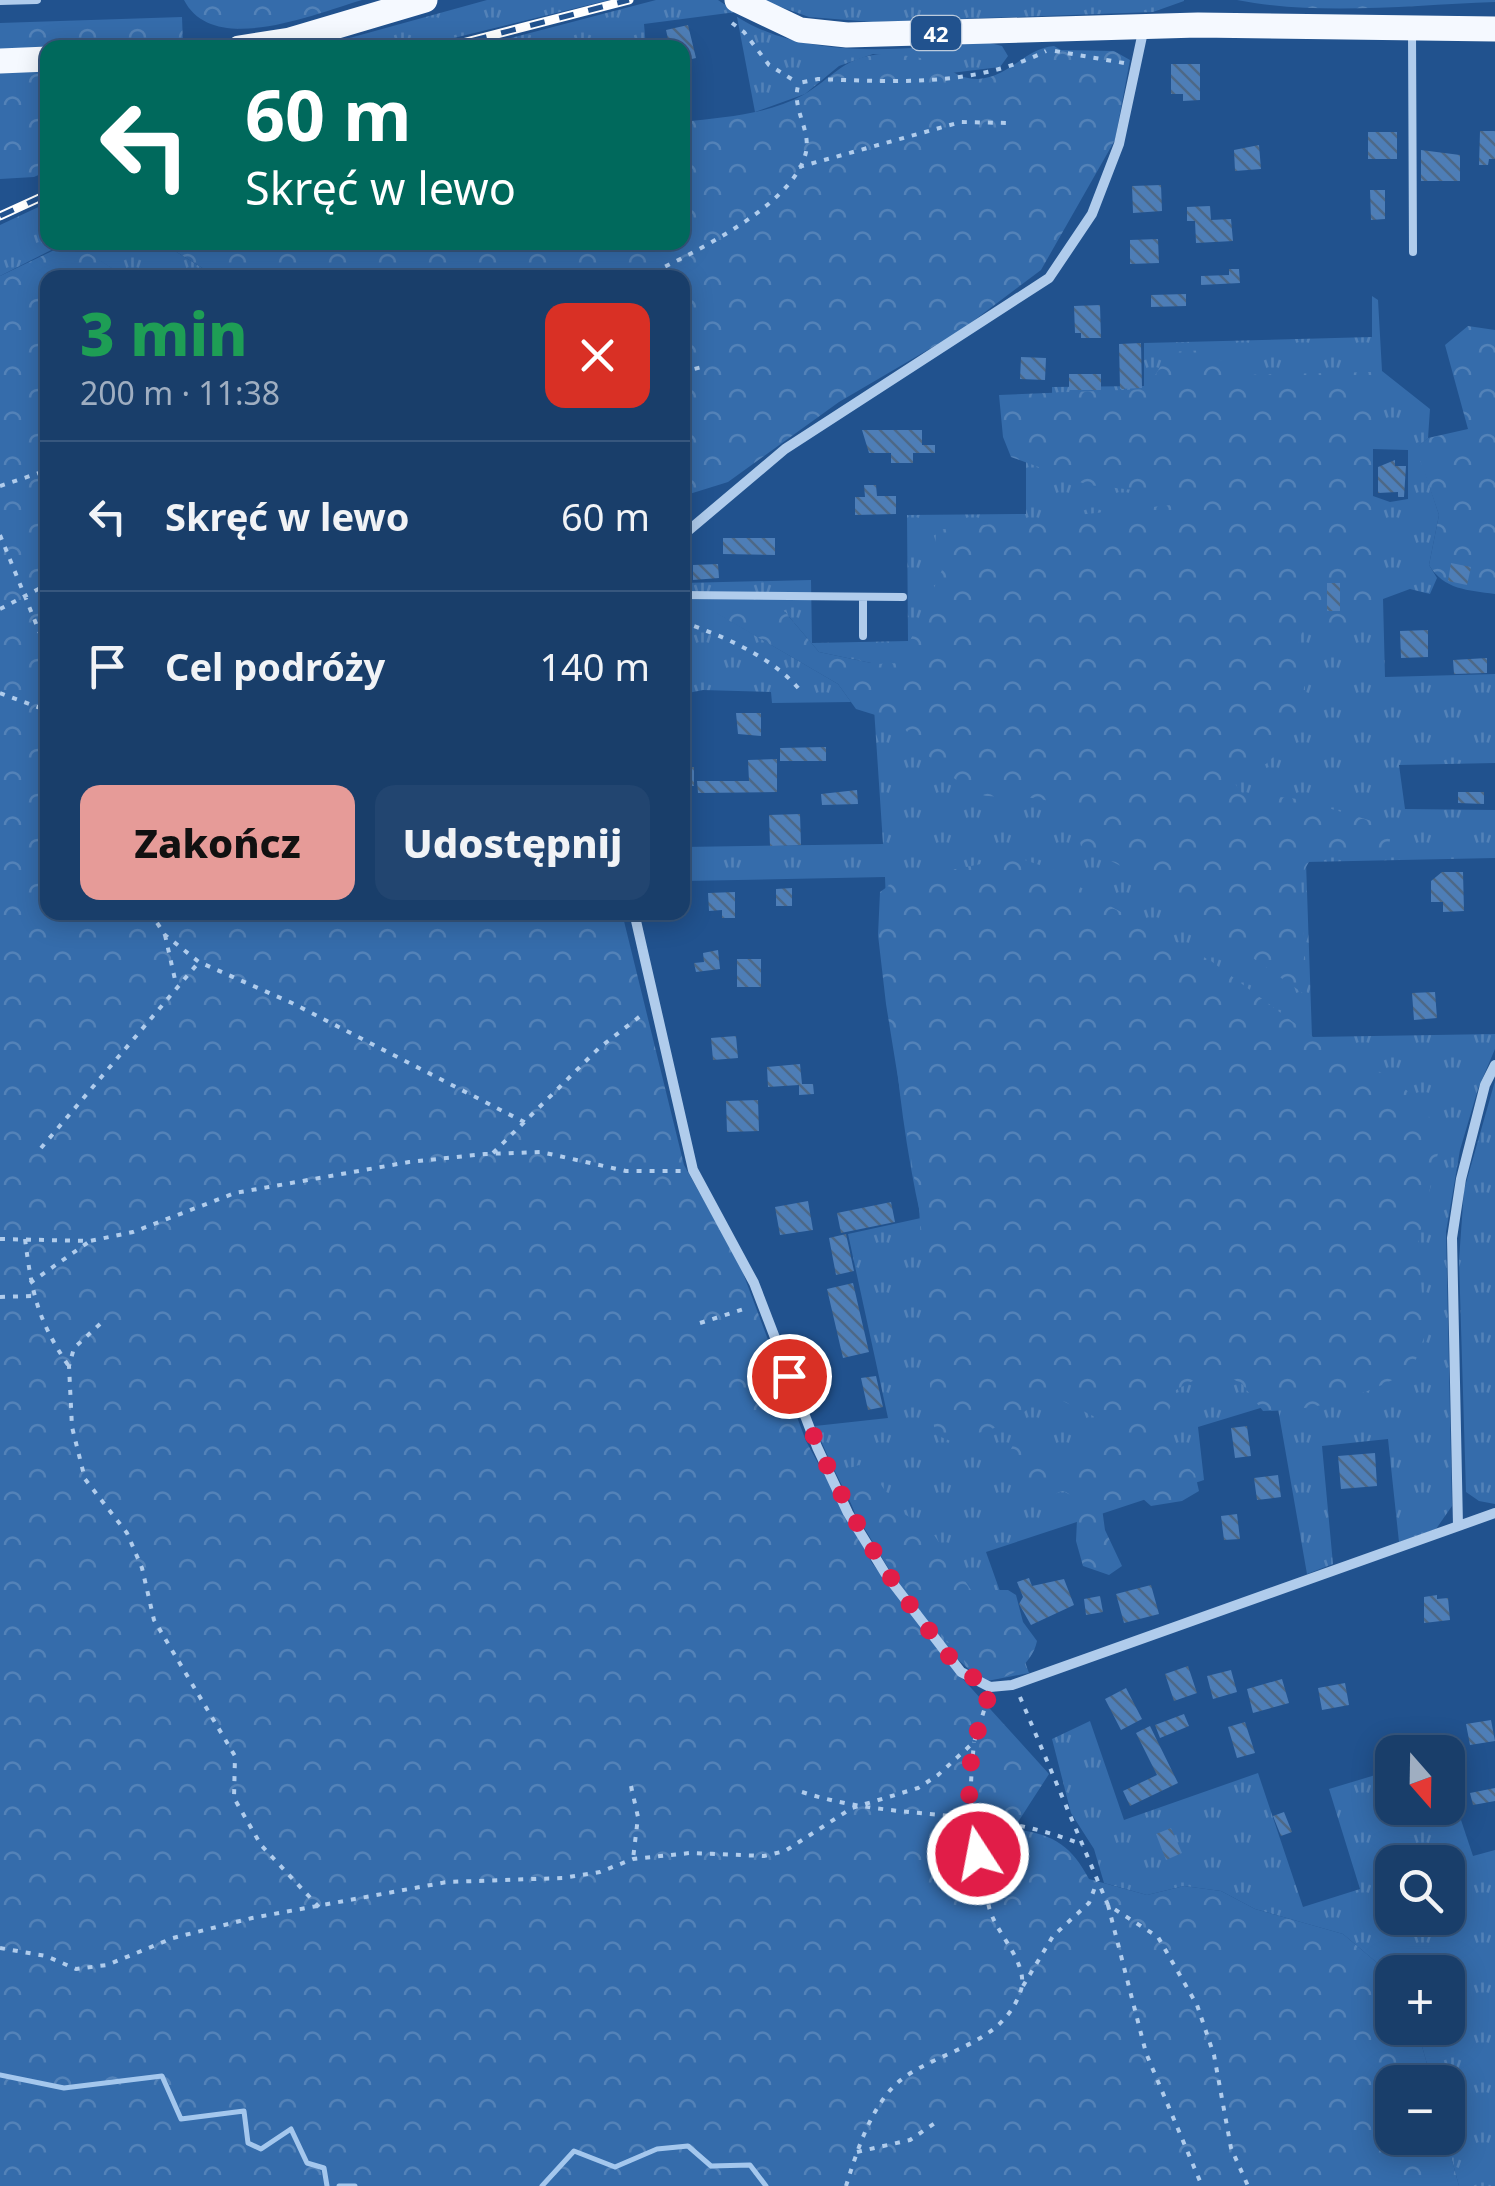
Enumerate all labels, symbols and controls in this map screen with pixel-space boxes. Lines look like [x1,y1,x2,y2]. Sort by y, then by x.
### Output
road number: 42 [911,16,961,50]
text: 60 m [245,66,412,162]
icon: left [80,80,210,210]
text: Skręć w lewo [245,157,516,218]
text: 3 min [80,292,248,374]
button: close [545,303,650,408]
text: 200 m · 11:38 [80,371,280,414]
icon: left [80,489,135,544]
text: Skręć w lewo [165,490,410,542]
text: 60 m [561,490,650,542]
icon: arrive [80,639,135,694]
text: Cel podróży [165,640,385,692]
text: 140 m [539,640,650,692]
button: Zakończ [80,785,355,900]
button: Udostępnij [375,785,650,900]
pin [747,1334,832,1419]
icon: arrive [762,1349,817,1404]
north arrow [1375,1735,1465,1825]
map controls [1375,1735,1465,2155]
position arrow [926,1802,1030,1906]
button: search [1375,1845,1465,1935]
button: + [1375,1955,1465,2045]
button: − [1375,2065,1465,2155]

